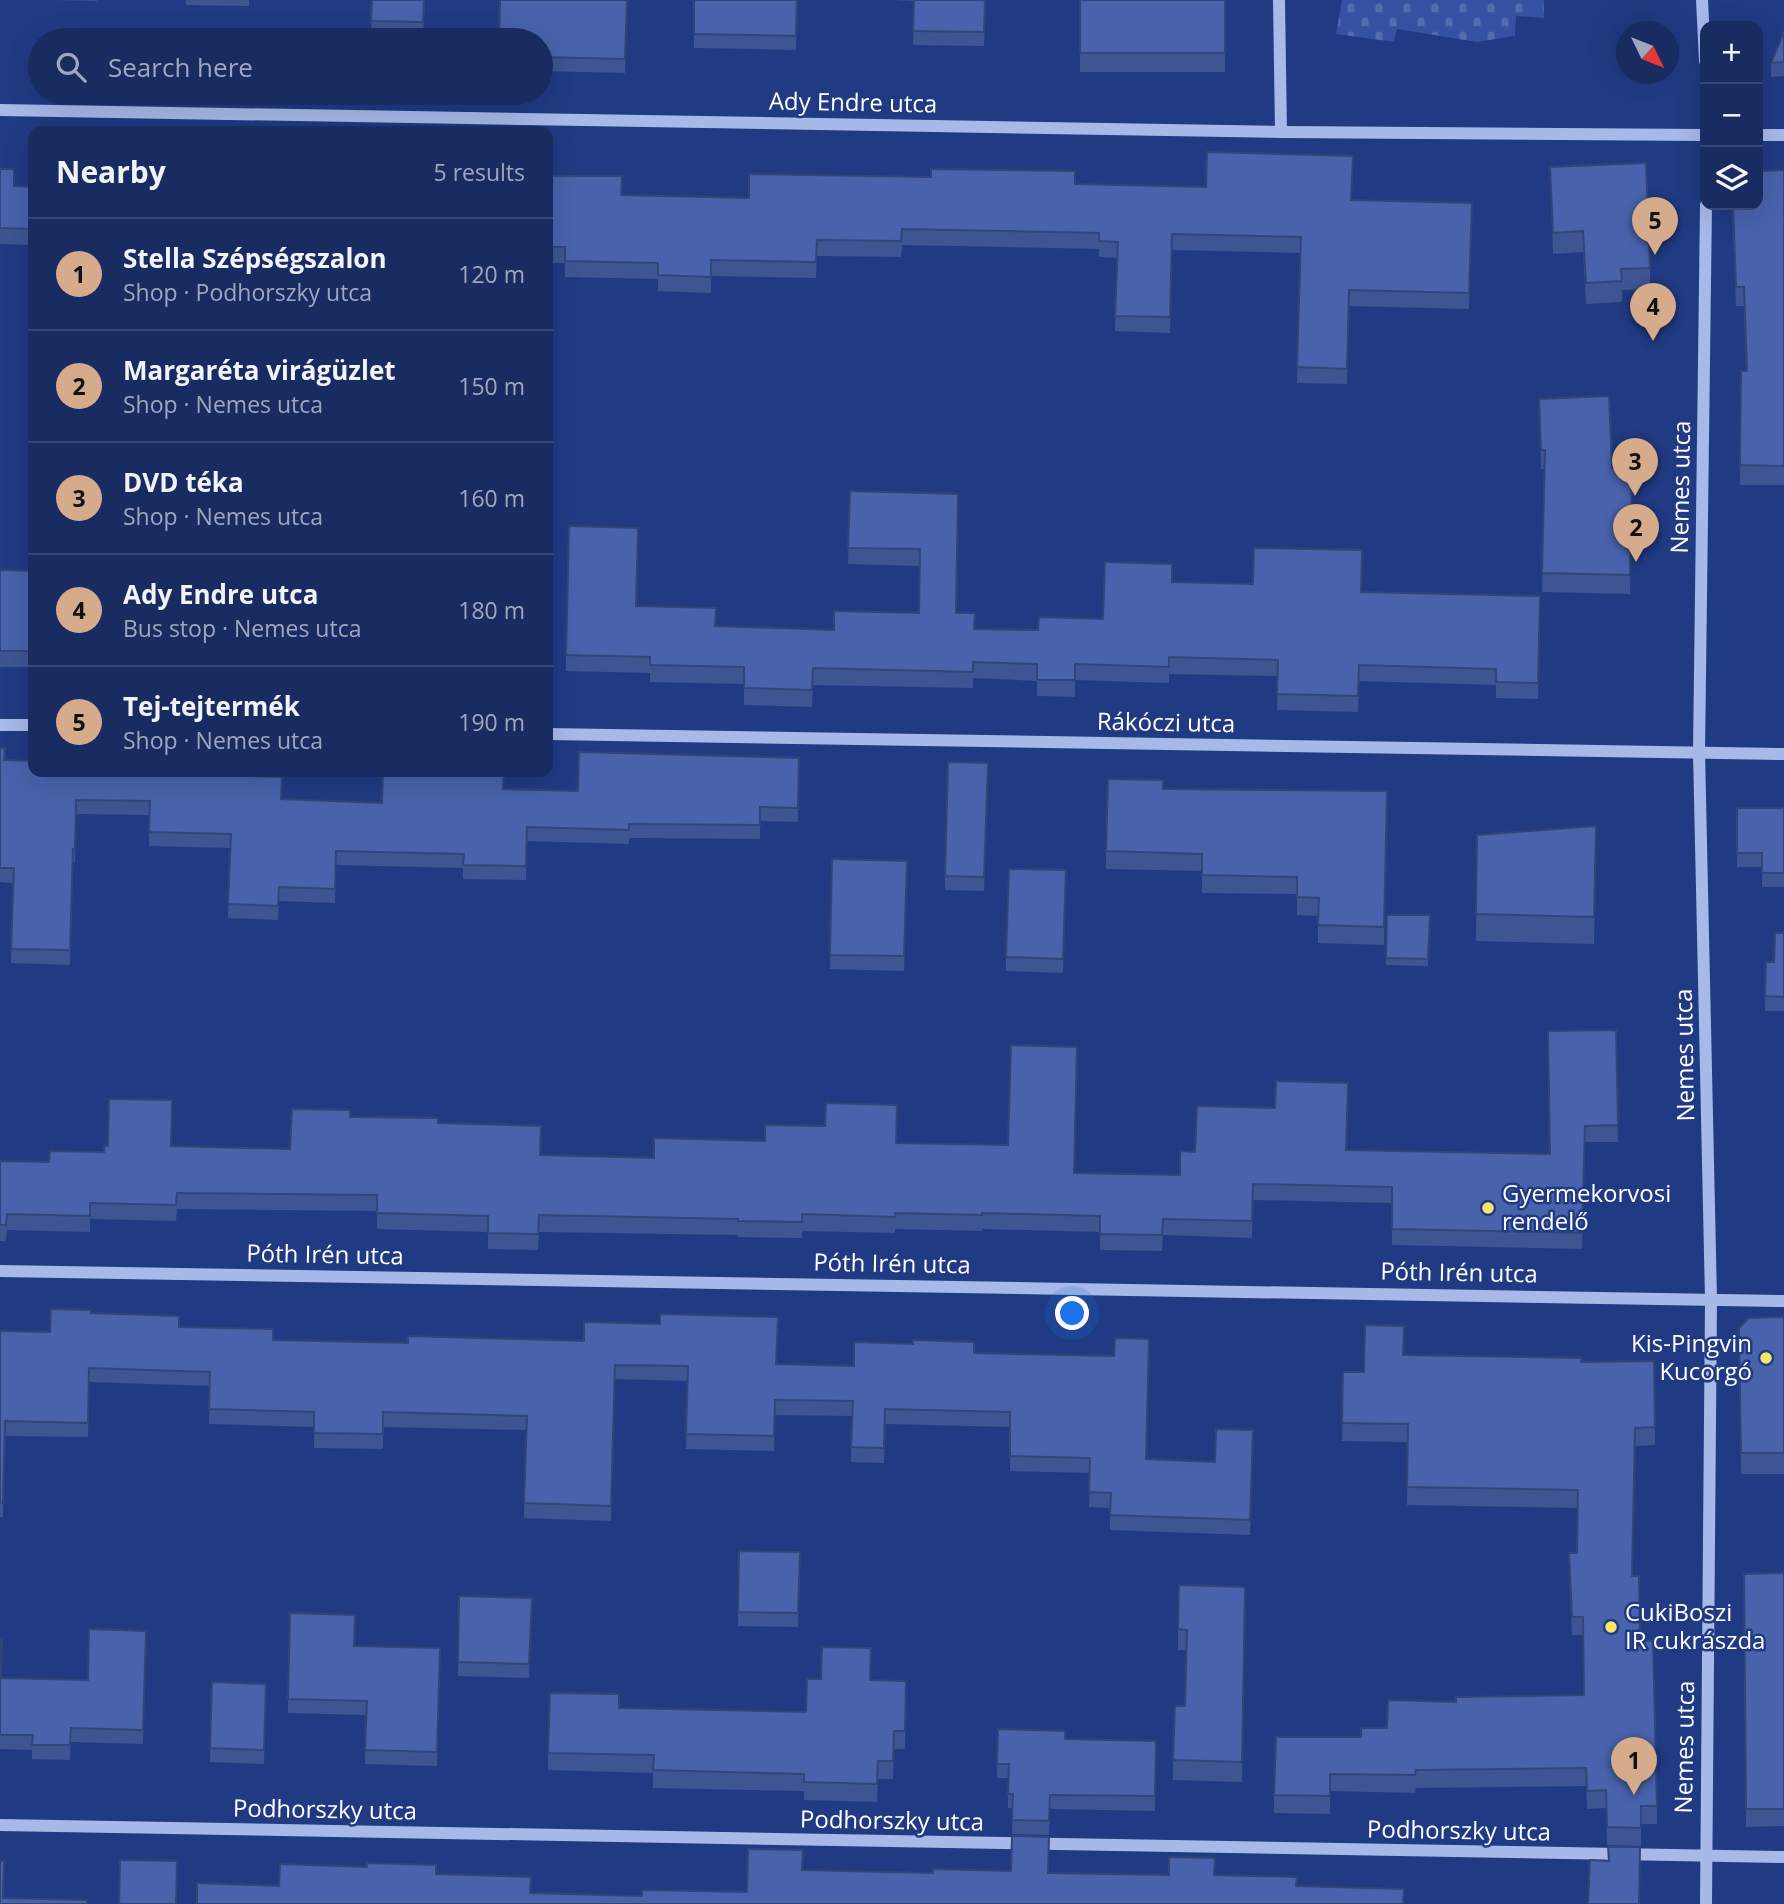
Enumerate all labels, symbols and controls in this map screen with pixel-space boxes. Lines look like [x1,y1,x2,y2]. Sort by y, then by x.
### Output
north arrow [1616,21,1679,84]
map controls [1700,21,1763,210]
button: + [1700,21,1763,84]
search box [28,28,553,105]
icon: search [52,48,90,86]
text: Search here [108,49,253,85]
street label: Ady Endre utca [769,84,938,119]
button: − [1700,84,1763,147]
button: layers [1700,147,1763,210]
text: Nearby [56,151,166,192]
text: 5 results [434,156,525,188]
pin: 5 [1632,197,1678,255]
text: Stella Szépségszalon [123,240,387,276]
text: 1 [72,258,86,290]
text: 120 m [458,258,525,290]
text: Shop · Podhorszky utca [123,276,372,308]
pin: 4 [1630,283,1676,341]
text: Margaréta virágüzlet [123,352,396,388]
text: 2 [72,370,86,402]
text: 150 m [458,370,525,402]
text: Shop · Nemes utca [123,388,323,420]
street label: Nemes utca [1662,420,1697,554]
pin: 3 [1612,438,1658,496]
text: DVD téka [123,464,244,500]
text: 3 [72,482,86,514]
text: 160 m [458,482,525,514]
text: Shop · Nemes utca [123,500,323,532]
pin: 2 [1613,504,1659,562]
text: Ady Endre utca [123,576,318,612]
text: 4 [72,594,86,626]
text: 180 m [458,594,525,626]
text: Bus stop · Nemes utca [123,612,361,644]
text: Tej-tejtermék [123,688,300,724]
street label: Rákóczi utca [1097,704,1235,739]
text: 5 [72,706,86,738]
text: 190 m [458,706,525,738]
text: Shop · Nemes utca [123,724,323,756]
street label: Nemes utca [1666,988,1701,1122]
place label: Gyermekorvosi rendelő [1502,1176,1671,1237]
marker: Gyermekorvosi rendelő [1480,1200,1496,1216]
street label: Póth Irén utca [246,1236,404,1271]
street label: Póth Irén utca [813,1245,971,1280]
street label: Póth Irén utca [1380,1254,1538,1289]
your location [1055,1296,1089,1330]
place label: Kis-Pingvin Kucorgó [1631,1326,1752,1387]
marker: Kis-Pingvin Kucorgó [1758,1350,1774,1366]
place label: CukiBoszi IR cukrászda [1625,1595,1765,1656]
marker: CukiBoszi IR cukrászda [1603,1619,1619,1635]
street label: Nemes utca [1666,1680,1701,1814]
pin: 1 [1611,1737,1657,1795]
street label: Podhorszky utca [233,1790,417,1827]
street label: Podhorszky utca [800,1801,984,1838]
street label: Podhorszky utca [1367,1811,1551,1848]

